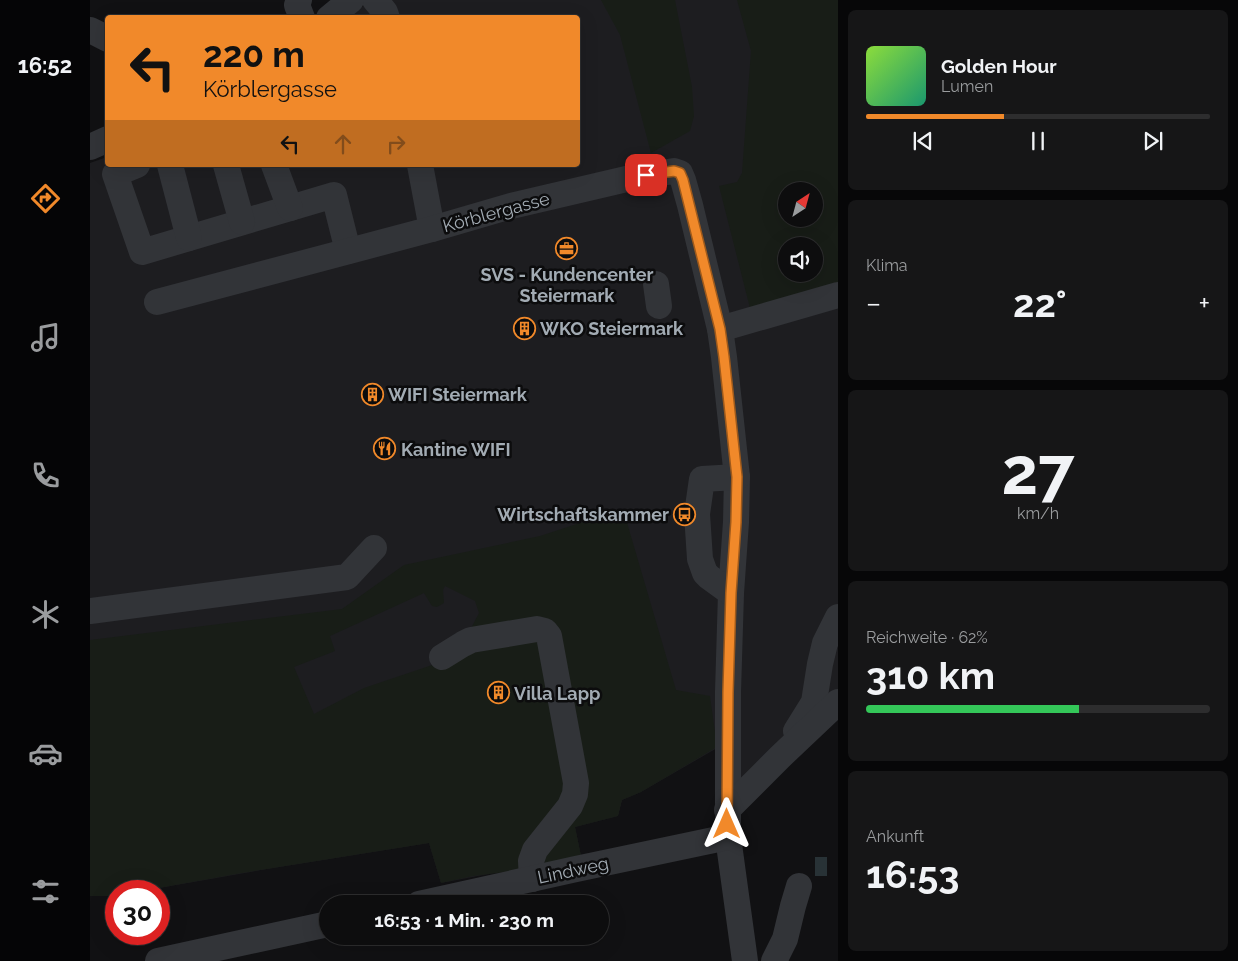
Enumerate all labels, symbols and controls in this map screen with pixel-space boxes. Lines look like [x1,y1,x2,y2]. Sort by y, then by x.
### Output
text: 220 m [203,34,305,75]
icon: left [120,35,185,100]
text: 16:52 [18,52,72,78]
text: Golden Hour [941,55,1057,77]
text: Körblergasse [203,76,337,102]
text: Lumen [941,77,993,96]
icon: previous [909,127,937,155]
icon: pause [1024,127,1052,155]
icon: next [1139,127,1167,155]
icon: left [276,130,304,158]
icon: ahead [329,130,357,158]
icon: right [382,130,410,158]
pin [625,154,667,196]
icon: arrive [632,161,660,189]
icon: directions [28,181,63,216]
north arrow [778,182,822,228]
map controls [778,182,823,282]
street label: Körblergasse [440,188,552,236]
office icon: SVS - Kundencenter Steiermark [555,237,579,261]
button: sound [778,237,823,282]
text: Klima [866,256,908,275]
place label: SVS - Kundencenter Steiermark [481,264,653,306]
text: 22° [1013,281,1066,326]
text: − [866,287,881,320]
text: + [1198,287,1210,320]
building icon: WKO Steiermark [512,316,536,340]
place label: WKO Steiermark [540,318,684,339]
icon: music [28,320,63,355]
building icon: WIFI Steiermark [360,382,384,406]
place label: WIFI Steiermark [388,384,528,405]
text: 27 [1001,433,1075,509]
restaurant icon: Kantine WIFI [373,437,397,461]
place label: Kantine WIFI [401,439,511,460]
icon: phone [28,458,63,493]
bus stop icon: Wirtschaftskammer [673,502,697,526]
place label: Wirtschaftskammer [497,504,669,525]
text: km/h [1017,504,1059,523]
icon: climate [28,597,63,632]
text: Reichweite · 62% [866,628,988,647]
text: 310 km [866,653,995,698]
building icon: Villa Lapp [486,681,510,705]
place label: Villa Lapp [514,683,601,704]
icon: car [28,736,63,771]
position arrow [700,797,752,849]
text: Ankunft [866,827,924,846]
street label: Lindweg [536,852,610,888]
text: 16:53 [866,852,959,897]
icon: filters [28,874,63,909]
speed limit sign: 30 [105,880,170,945]
text: 16:53 · 1 Min. · 230 m [374,909,554,931]

